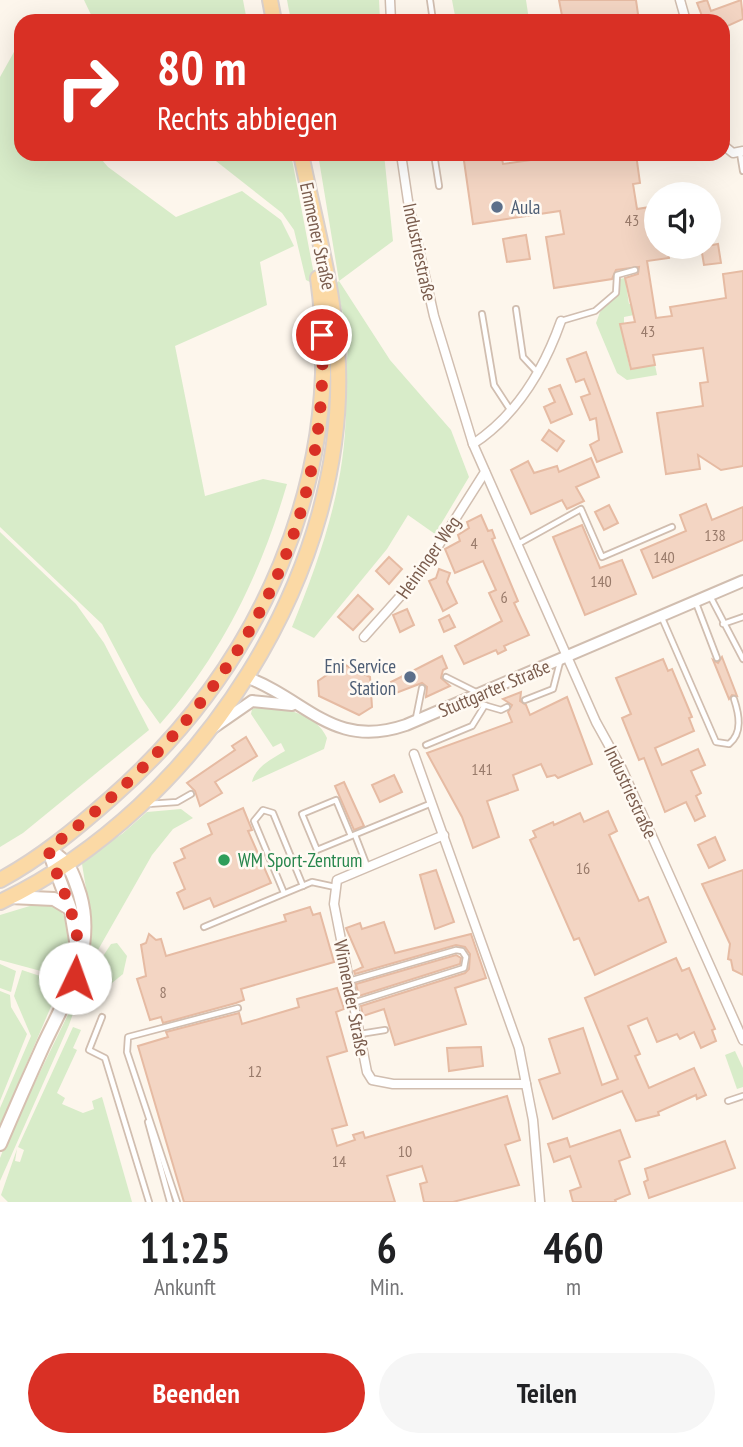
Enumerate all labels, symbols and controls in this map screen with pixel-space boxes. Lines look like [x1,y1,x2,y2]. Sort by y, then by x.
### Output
text: 80 m [157,35,246,99]
icon: right [42,42,133,133]
text: Rechts abbiegen [157,97,338,139]
street label: Emmener Straße [295,180,341,292]
map controls [644,182,721,259]
button: sound [644,182,721,259]
place label: Aula [511,195,540,219]
marker: Aula [489,199,505,215]
street label: Industriestraße [398,201,442,303]
house number: 43 [625,210,639,230]
pin [292,305,352,365]
icon: arrive [303,316,341,354]
house number: 43 [641,321,655,341]
street label: Heininger Weg [391,511,465,603]
house number: 138 [704,525,726,545]
house number: 4 [470,533,478,553]
house number: 140 [653,547,675,567]
house number: 140 [590,571,612,591]
house number: 6 [500,587,508,607]
place label: Eni Service Station [324,654,396,700]
street label: Stuttgarter Straße [435,654,554,722]
marker: Eni Service Station [402,669,418,685]
street label: Industriestraße [599,742,663,842]
house number: 141 [471,759,493,779]
place label: WM Sport-Zentrum [238,848,362,872]
marker: WM Sport-Zentrum [216,852,232,868]
house number: 16 [576,858,590,878]
street label: Winnender Straße [329,938,375,1059]
position arrow [38,941,112,1015]
house number: 8 [159,982,167,1002]
house number: 12 [248,1061,262,1081]
house number: 10 [398,1141,412,1161]
house number: 14 [332,1151,346,1171]
text: 11:25 [140,1220,230,1275]
text: 6 [377,1220,397,1275]
text: 460 [543,1220,603,1275]
text: Ankunft [154,1272,216,1301]
text: Min. [370,1272,404,1301]
text: m [566,1272,581,1301]
button: Beenden [28,1353,365,1433]
button: Teilen [379,1353,715,1433]

